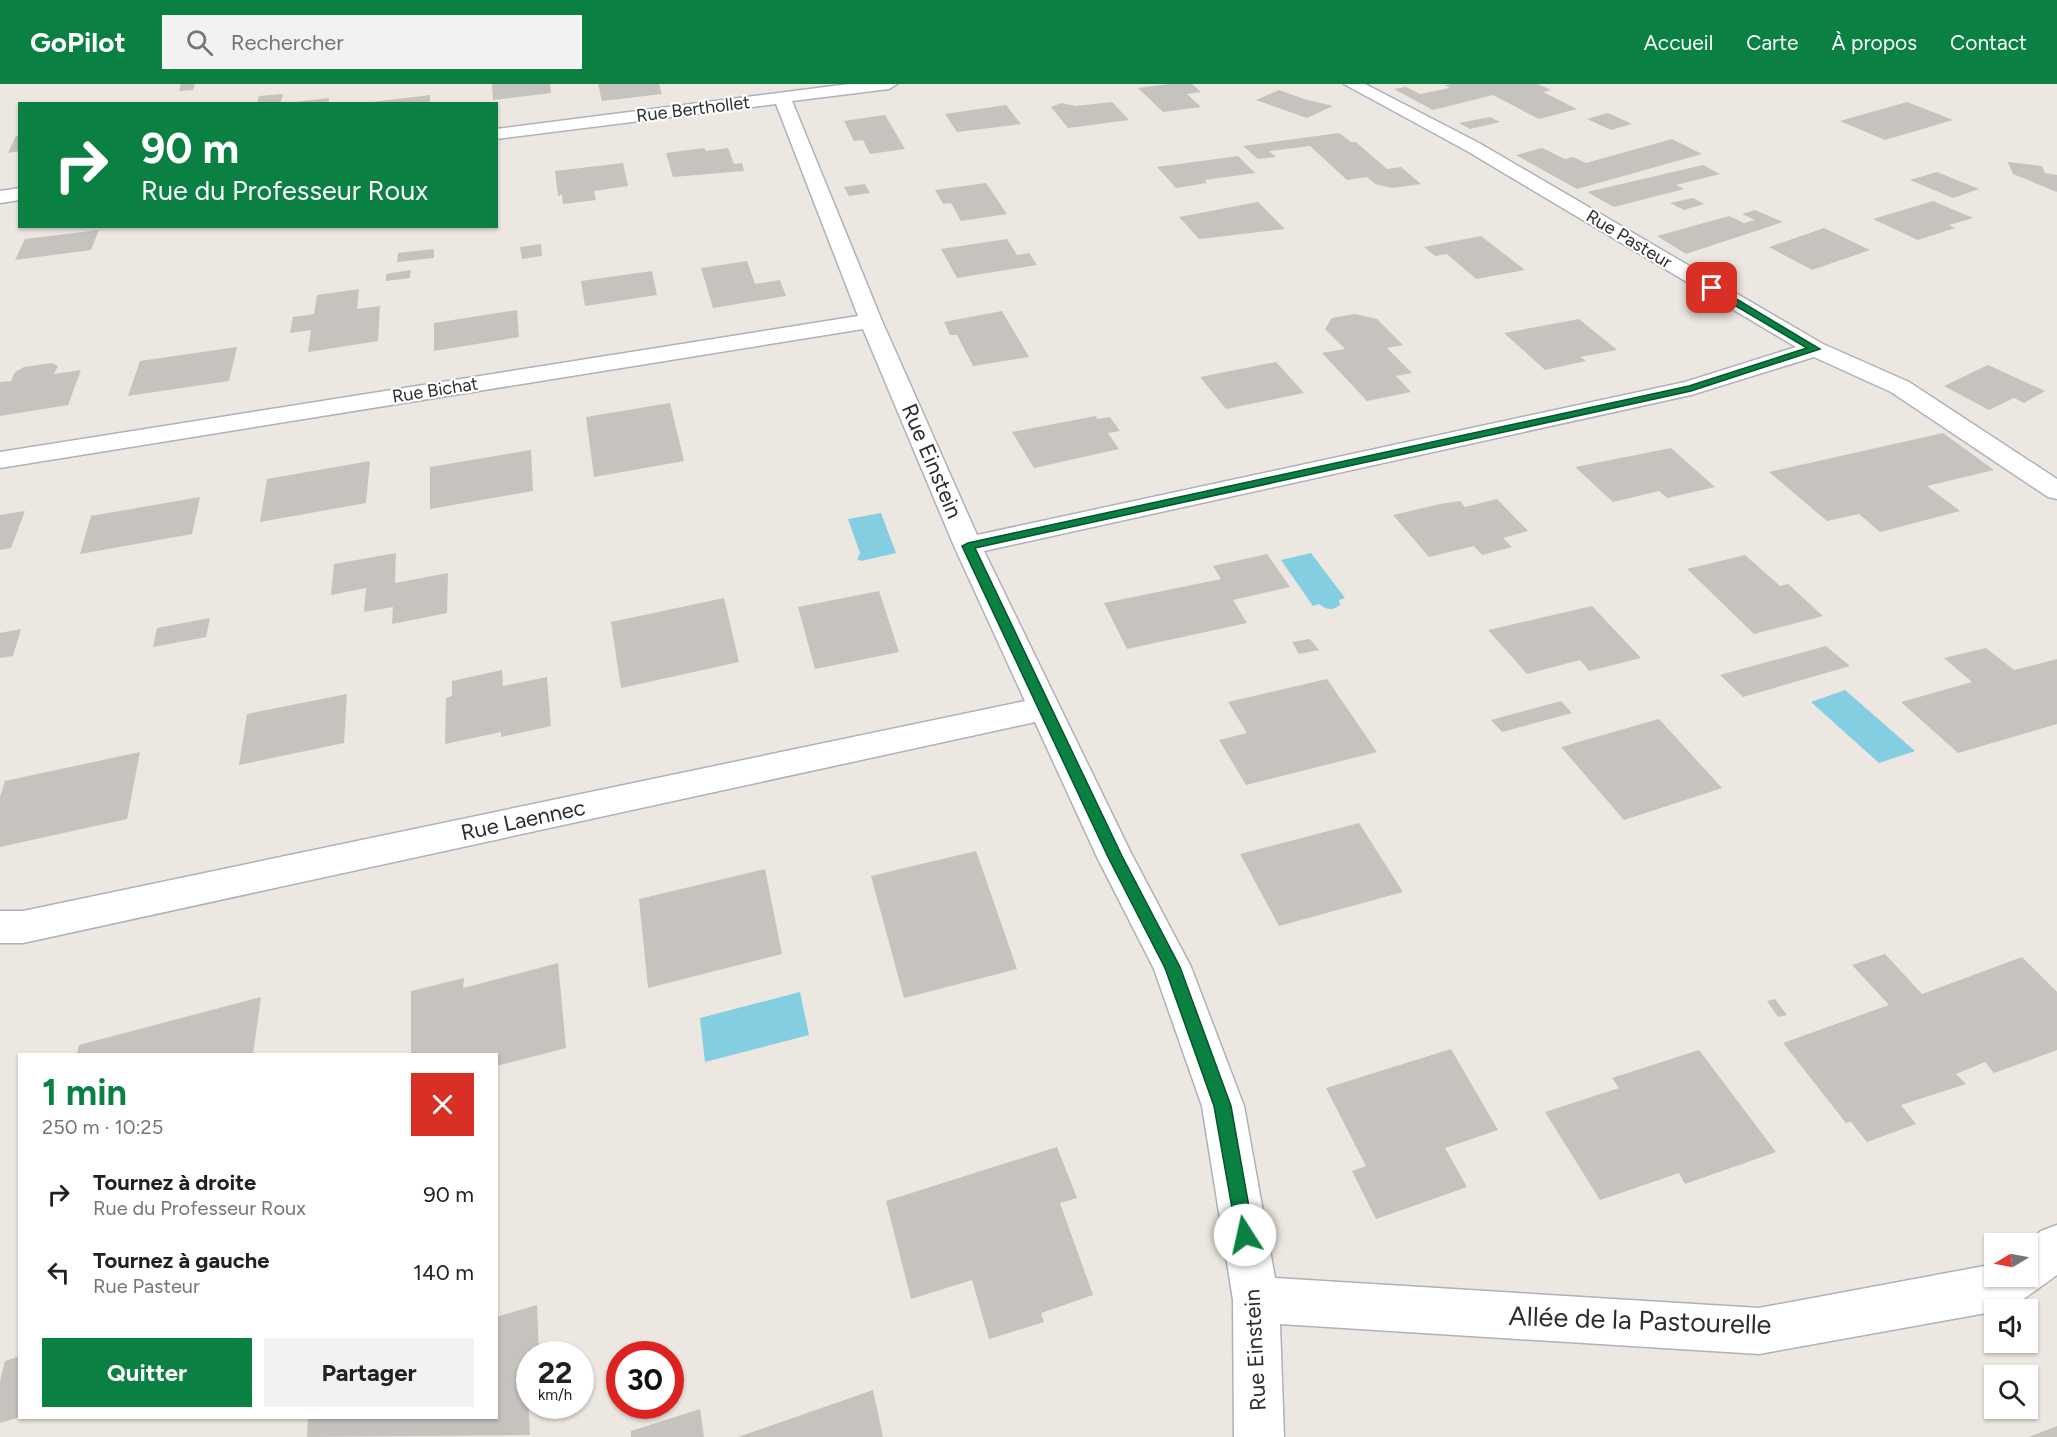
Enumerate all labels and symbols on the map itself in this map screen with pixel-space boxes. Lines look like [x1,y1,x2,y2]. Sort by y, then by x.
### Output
street label: Rue Berthollet [635,91,751,127]
street label: Rue Pasteur [1582,205,1676,273]
pin [1686,262,1737,313]
street label: Rue Bichat [391,372,480,408]
street label: Rue Einstein [896,400,968,522]
street label: Rue Laennec [458,794,588,846]
position arrow [1213,1203,1277,1267]
north arrow [1984,1233,2038,1287]
street label: Rue Einstein [1238,1288,1272,1412]
street label: Allée de la Pastourelle [1508,1299,1772,1341]
speed limit sign: 30 [606,1341,684,1419]

